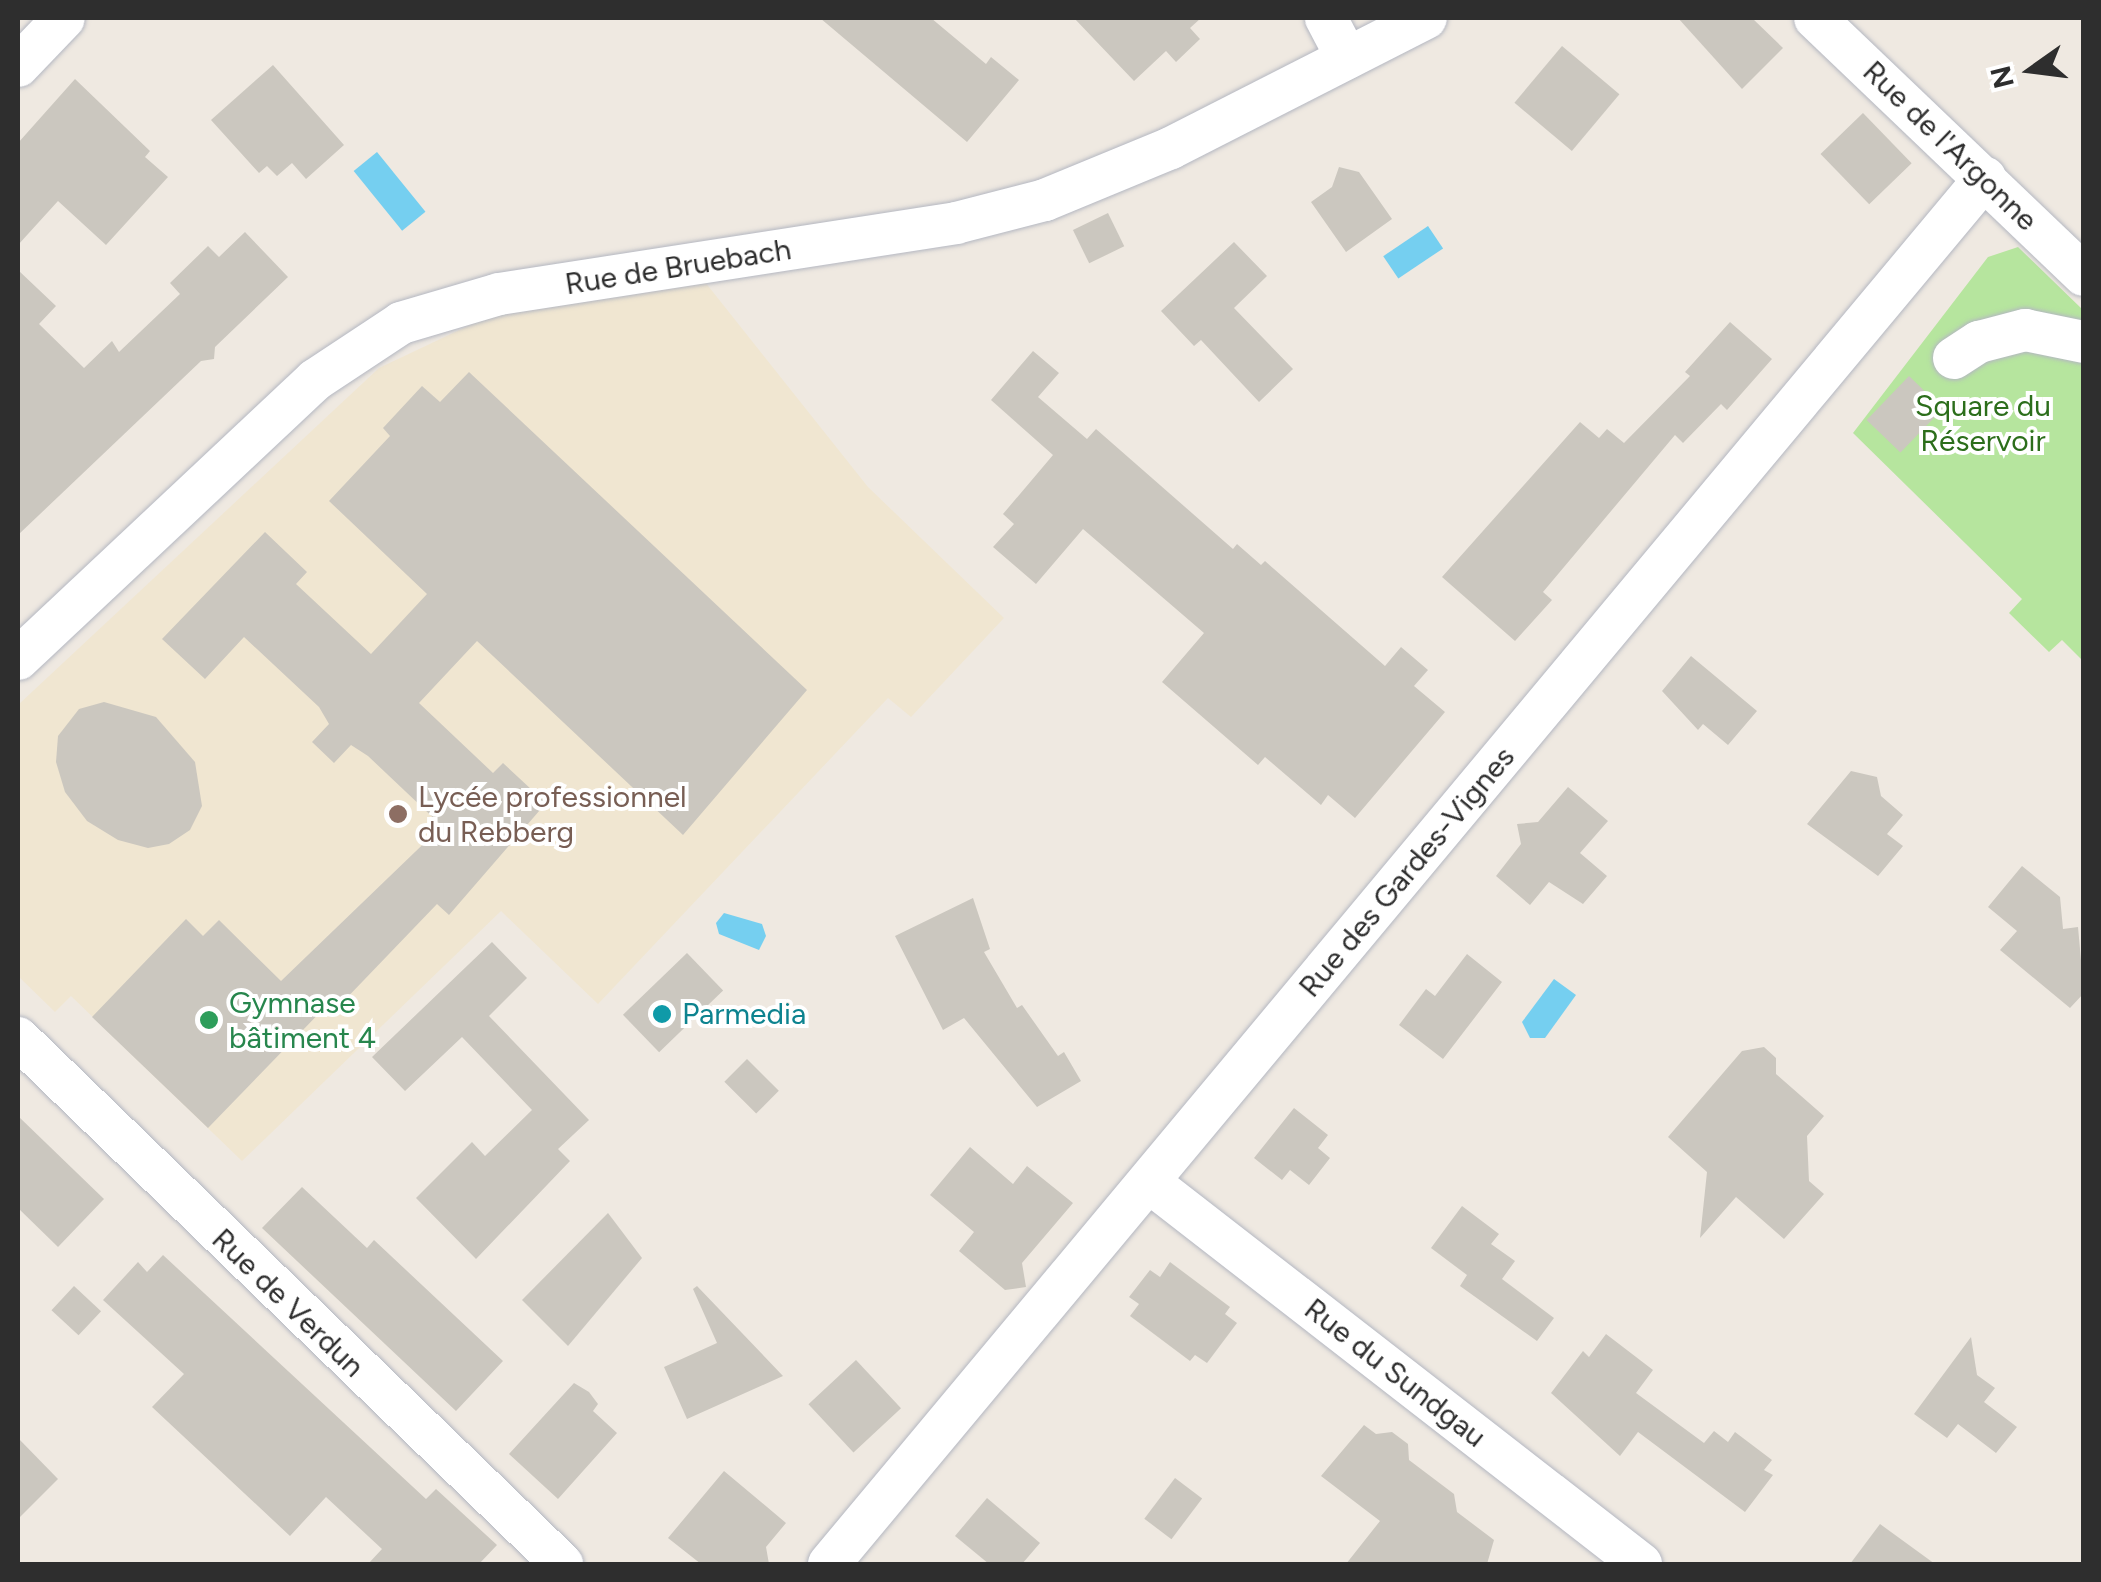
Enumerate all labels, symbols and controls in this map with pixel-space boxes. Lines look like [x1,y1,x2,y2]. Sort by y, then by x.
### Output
north arrow [1981,20,2081,120]
street label: Rue de l'Argonne [1855,54,2045,238]
text: N [1983,63,2021,92]
street label: Rue de Bruebach [563,231,793,303]
park label: Square du Réservoir [1915,388,2051,458]
street label: Rue des Gardes-Vignes [1292,739,1522,1005]
place label: Lycée professionnel du Rebberg [418,779,687,850]
marker: Lycée professionnel du Rebberg [387,803,409,825]
place label: Gymnase bâtiment 4 [229,985,376,1056]
place label: Parmedia [682,996,806,1032]
marker: Parmedia [651,1003,673,1025]
marker: Gymnase bâtiment 4 [198,1009,220,1031]
street label: Rue de Verdun [204,1221,372,1385]
street label: Rue du Sundgau [1297,1291,1493,1455]

